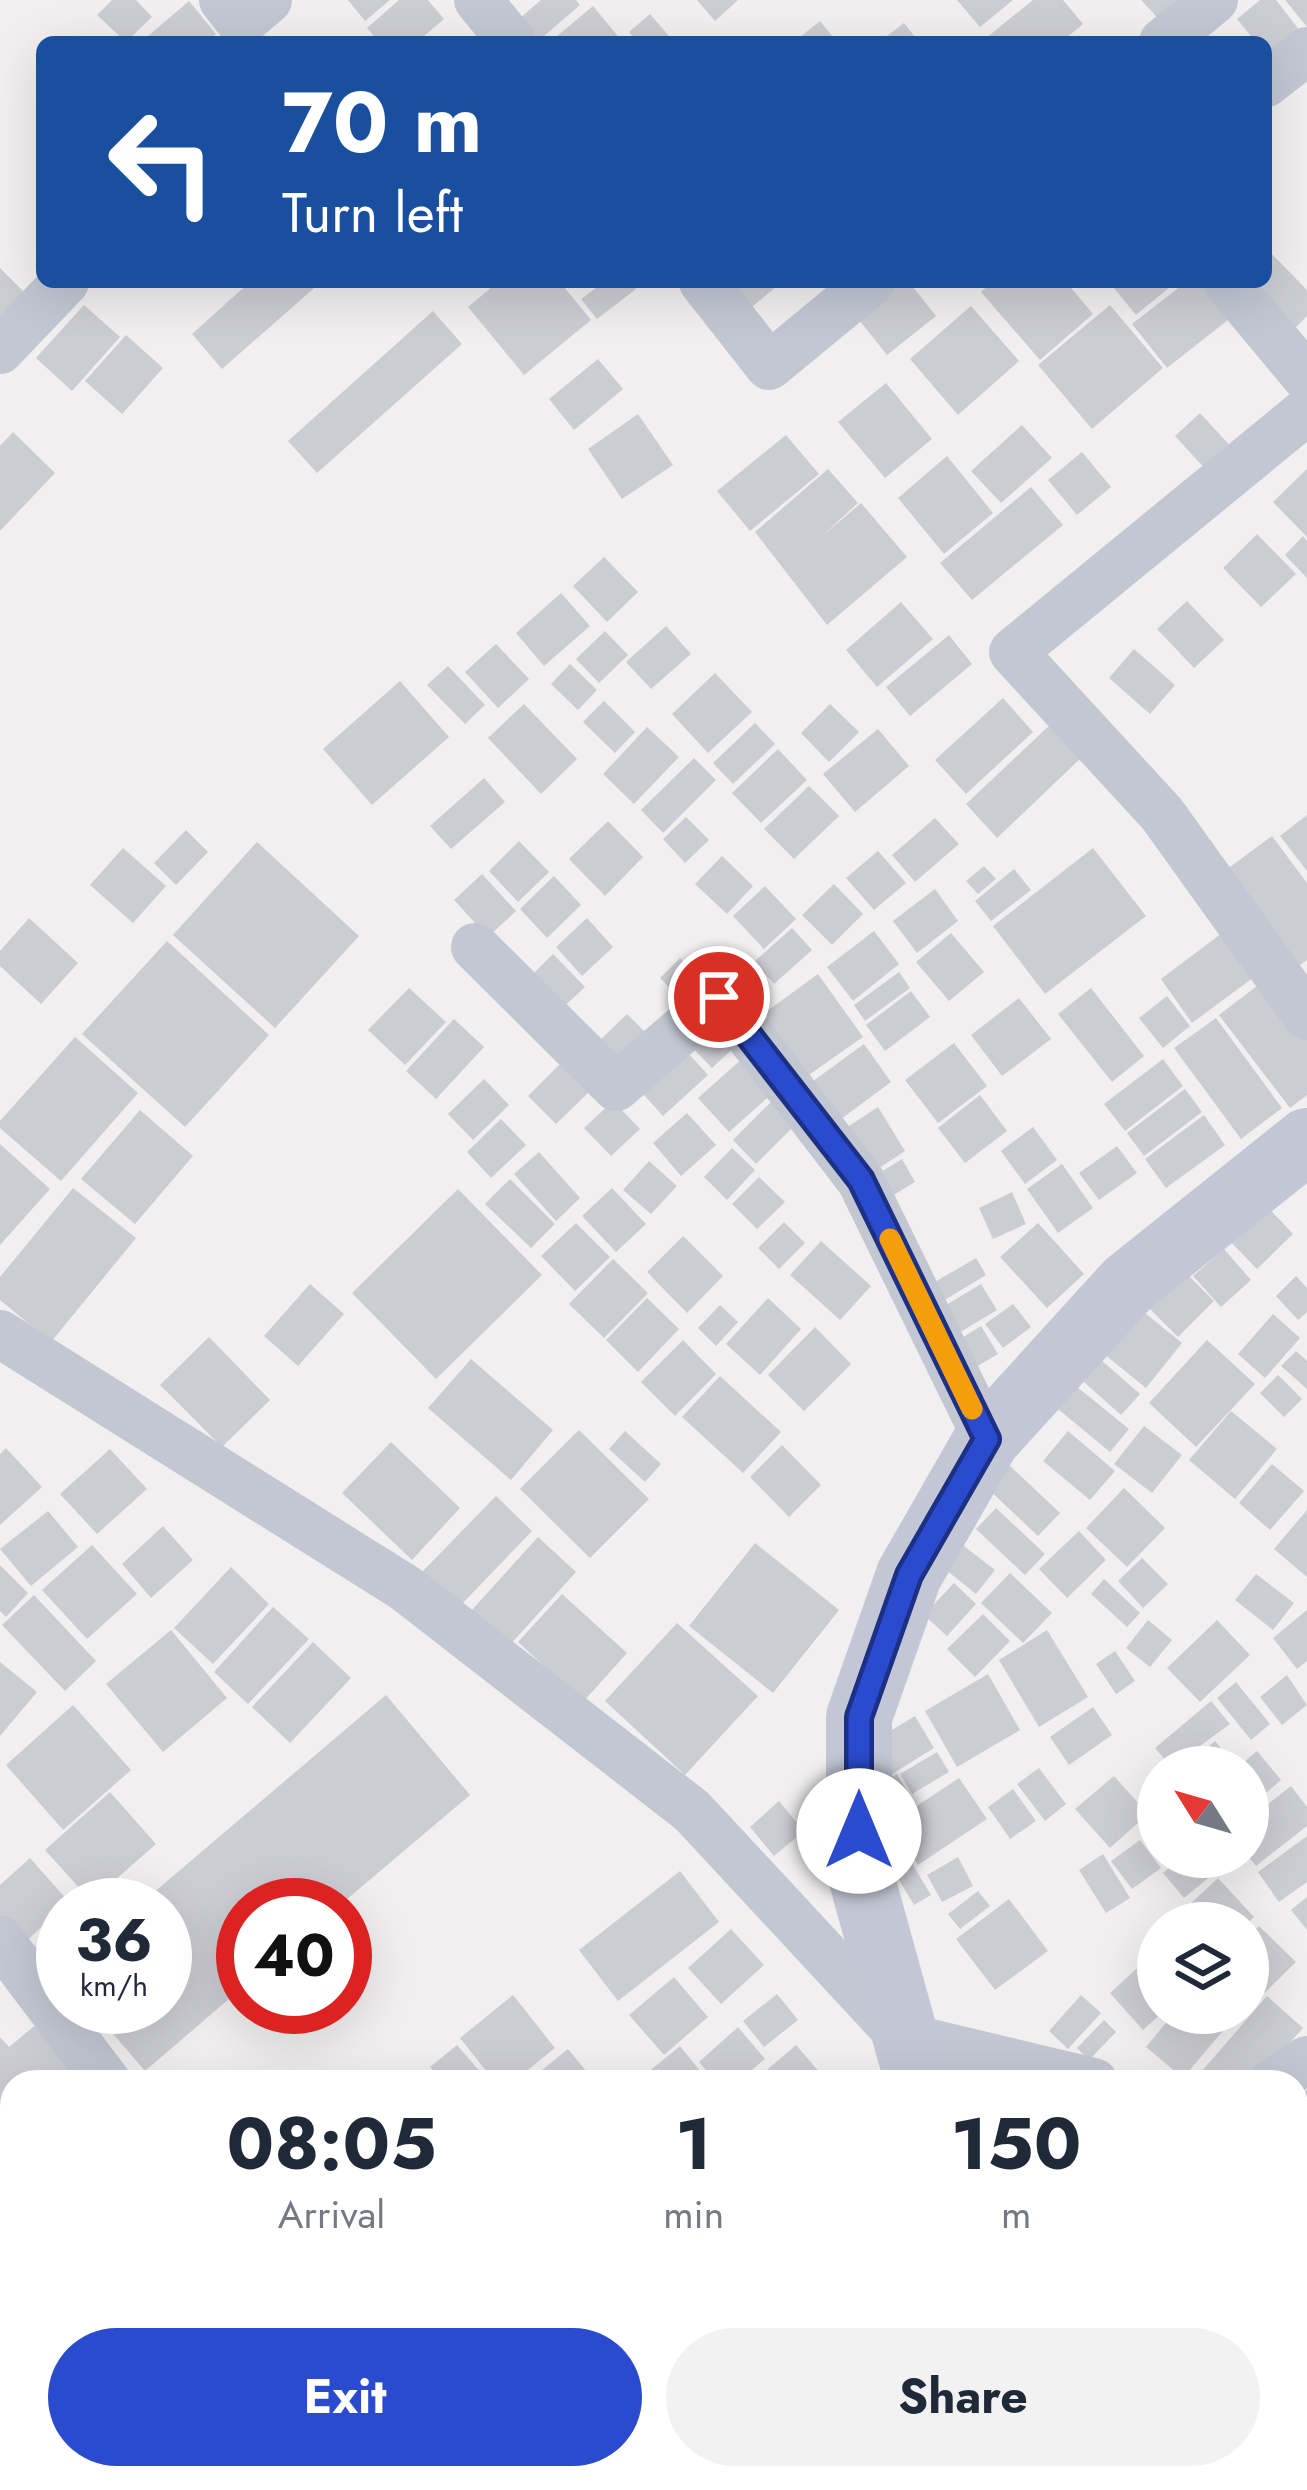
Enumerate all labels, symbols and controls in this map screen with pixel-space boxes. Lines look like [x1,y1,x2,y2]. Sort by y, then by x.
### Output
text: 70 m [282,62,482,184]
icon: left [84,84,240,240]
text: Turn left [282,174,463,252]
pin [668,946,770,1048]
icon: arrive [686,964,752,1030]
north arrow [1137,1746,1269,1878]
map controls [1137,1746,1269,2034]
position arrow [796,1768,922,1894]
speed limit sign: 40 [216,1878,372,2034]
text: 36 [75,1897,153,1984]
button: layers [1137,1902,1269,2034]
text: km/h [80,1964,148,2007]
text: 08:05 [227,2092,437,2196]
text: 1 [675,2092,712,2196]
text: 150 [951,2092,1081,2196]
text: Arrival [278,2186,385,2243]
text: min [663,2186,724,2243]
text: m [1001,2186,1031,2243]
button: Exit [48,2328,642,2466]
button: Share [666,2328,1260,2466]

